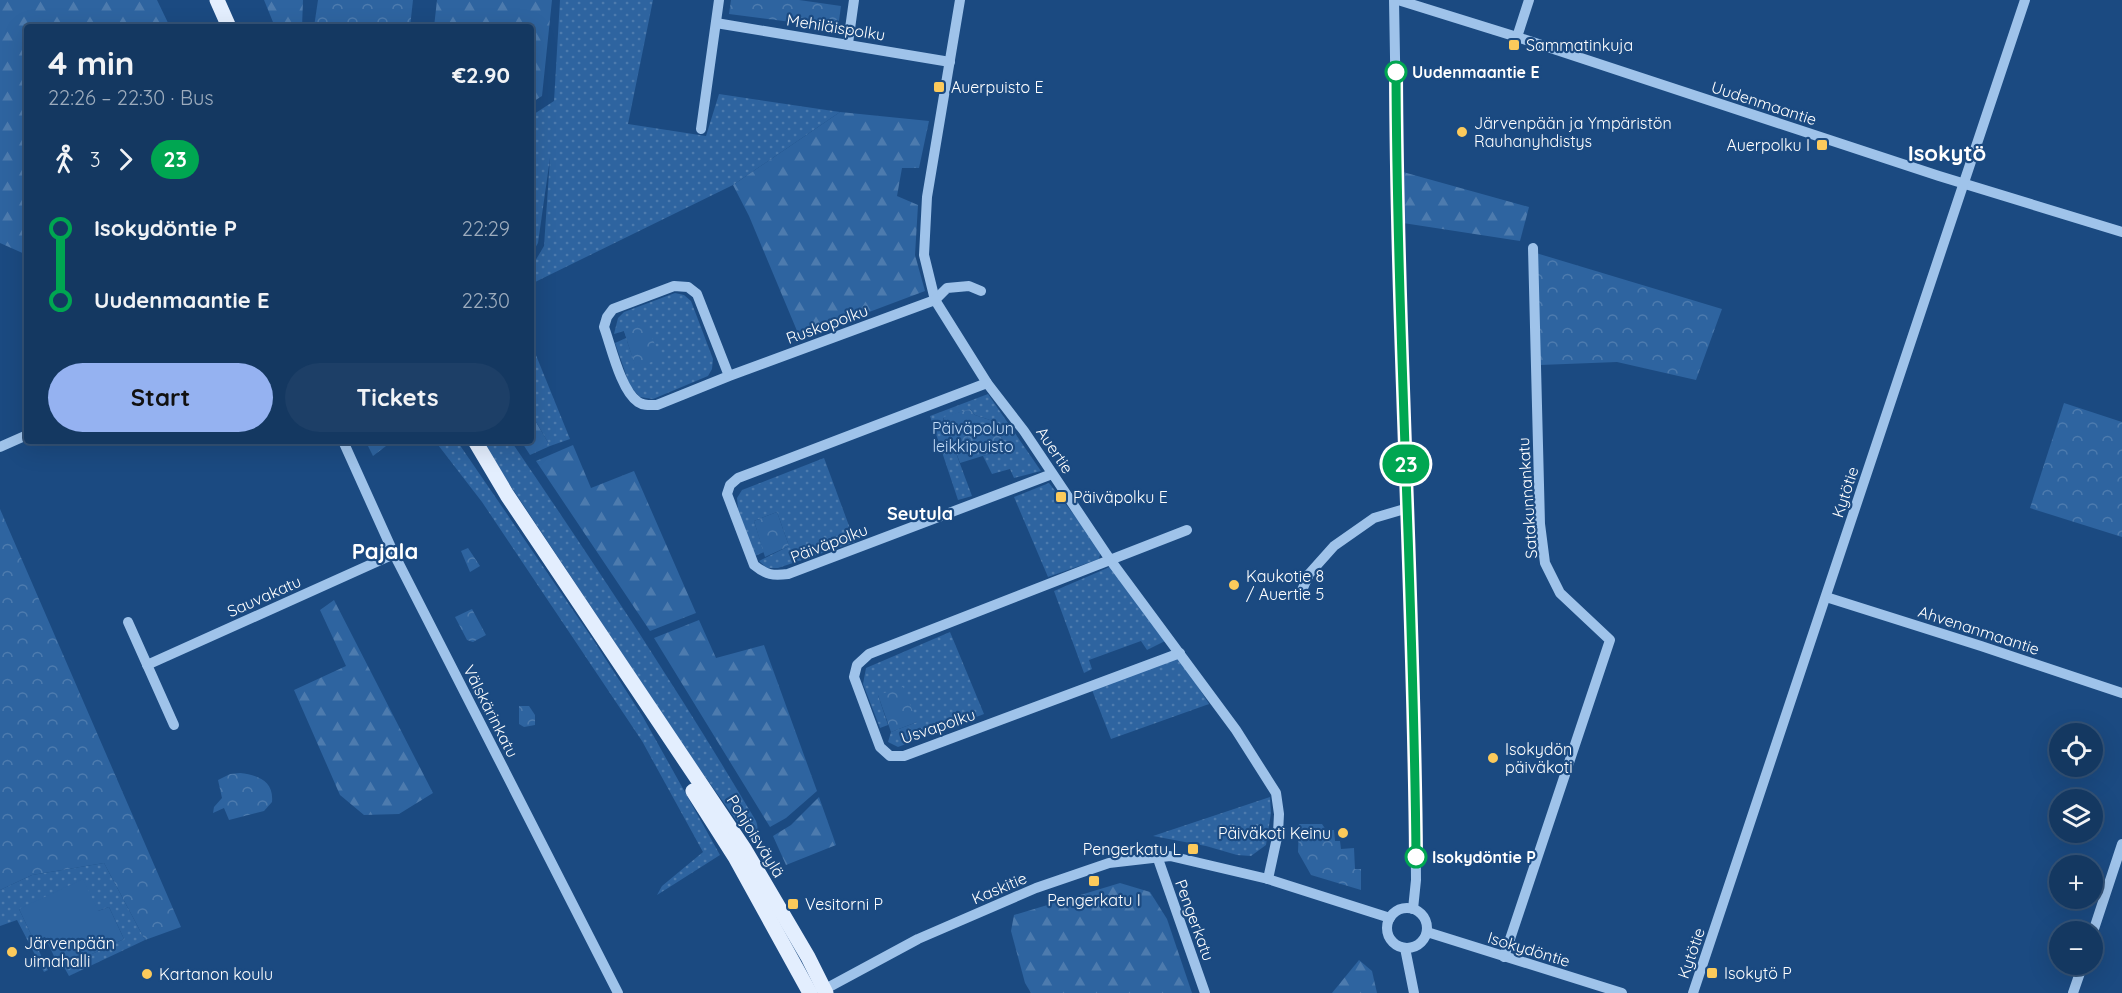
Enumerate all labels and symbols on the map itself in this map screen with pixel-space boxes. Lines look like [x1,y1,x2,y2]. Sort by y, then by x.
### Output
street label: Mehiläispolku [785,9,887,45]
place label: Sammatinkuja [1526,35,1633,55]
marker: Sammatinkuja [1507,38,1521,52]
marker: Uudenmaantie E [1385,61,1407,83]
place label: Uudenmaantie E [1412,62,1540,82]
place label: Auerpuisto E [951,77,1044,97]
street label: Uudenmaantie [1709,77,1819,129]
marker: Auerpuisto E [932,80,946,94]
place label: Järvenpään ja Ympäristön Rauhanyhdistys [1474,113,1672,151]
marker: Järvenpään ja Ympäristön Rauhanyhdistys [1455,125,1469,139]
place label: Auerpolku I [1727,135,1810,155]
marker: Auerpolku I [1815,138,1829,152]
district label: Isokytö [1908,139,1986,167]
street label: Ruskopolku [783,300,871,348]
park label: Päiväpolun leikkipuisto [932,418,1014,456]
street label: Auertie [1032,423,1078,477]
street label: Satakunnankatu [1513,437,1541,559]
line badge: 23 [1379,444,1433,484]
street label: Kytötie [1827,464,1863,520]
place label: Päiväpolku E [1073,487,1168,507]
marker: Päiväpolku E [1054,490,1068,504]
district label: Seutula [887,502,953,525]
street label: Päiväpolku [787,519,871,567]
district label: Pajala [352,537,418,565]
place label: Kaukotie 8 / Auertie 5 [1246,566,1324,604]
street label: Sauvakatu [224,571,304,621]
marker: Kaukotie 8 / Auertie 5 [1227,578,1241,592]
street label: Ahvenanmaantie [1916,601,2042,659]
street label: Välskärinkatu [459,661,523,761]
street label: Usvapolku [898,704,978,748]
place label: Isokydön päiväkoti [1505,739,1573,777]
marker: Isokydön päiväkoti [1486,751,1500,765]
street label: Pohjoisväylä [723,791,789,881]
place label: Päiväkoti Keinu [1218,823,1331,843]
marker: Päiväkoti Keinu [1336,826,1350,840]
place label: Pengerkatu L [1083,839,1181,859]
marker: Pengerkatu L [1186,842,1200,856]
marker: Isokydöntie P [1405,846,1427,868]
place label: Isokydöntie P [1432,847,1536,867]
street label: Kaskitie [968,867,1030,909]
marker: Pengerkatu I [1087,874,1101,888]
street label: Pengerkatu [1171,877,1219,963]
place label: Pengerkatu I [1047,890,1141,910]
place label: Vesitorni P [805,894,883,914]
marker: Vesitorni P [786,897,800,911]
street label: Kytötie [1673,925,1709,981]
street label: Isokydöntie [1485,927,1573,971]
place label: Järvenpään uimahalli [24,933,115,971]
marker: Järvenpään uimahalli [5,945,19,959]
place label: Isokytö P [1724,963,1792,983]
place label: Kartanon koulu [159,964,273,984]
marker: Isokytö P [1705,966,1719,980]
marker: Kartanon koulu [140,967,154,981]

